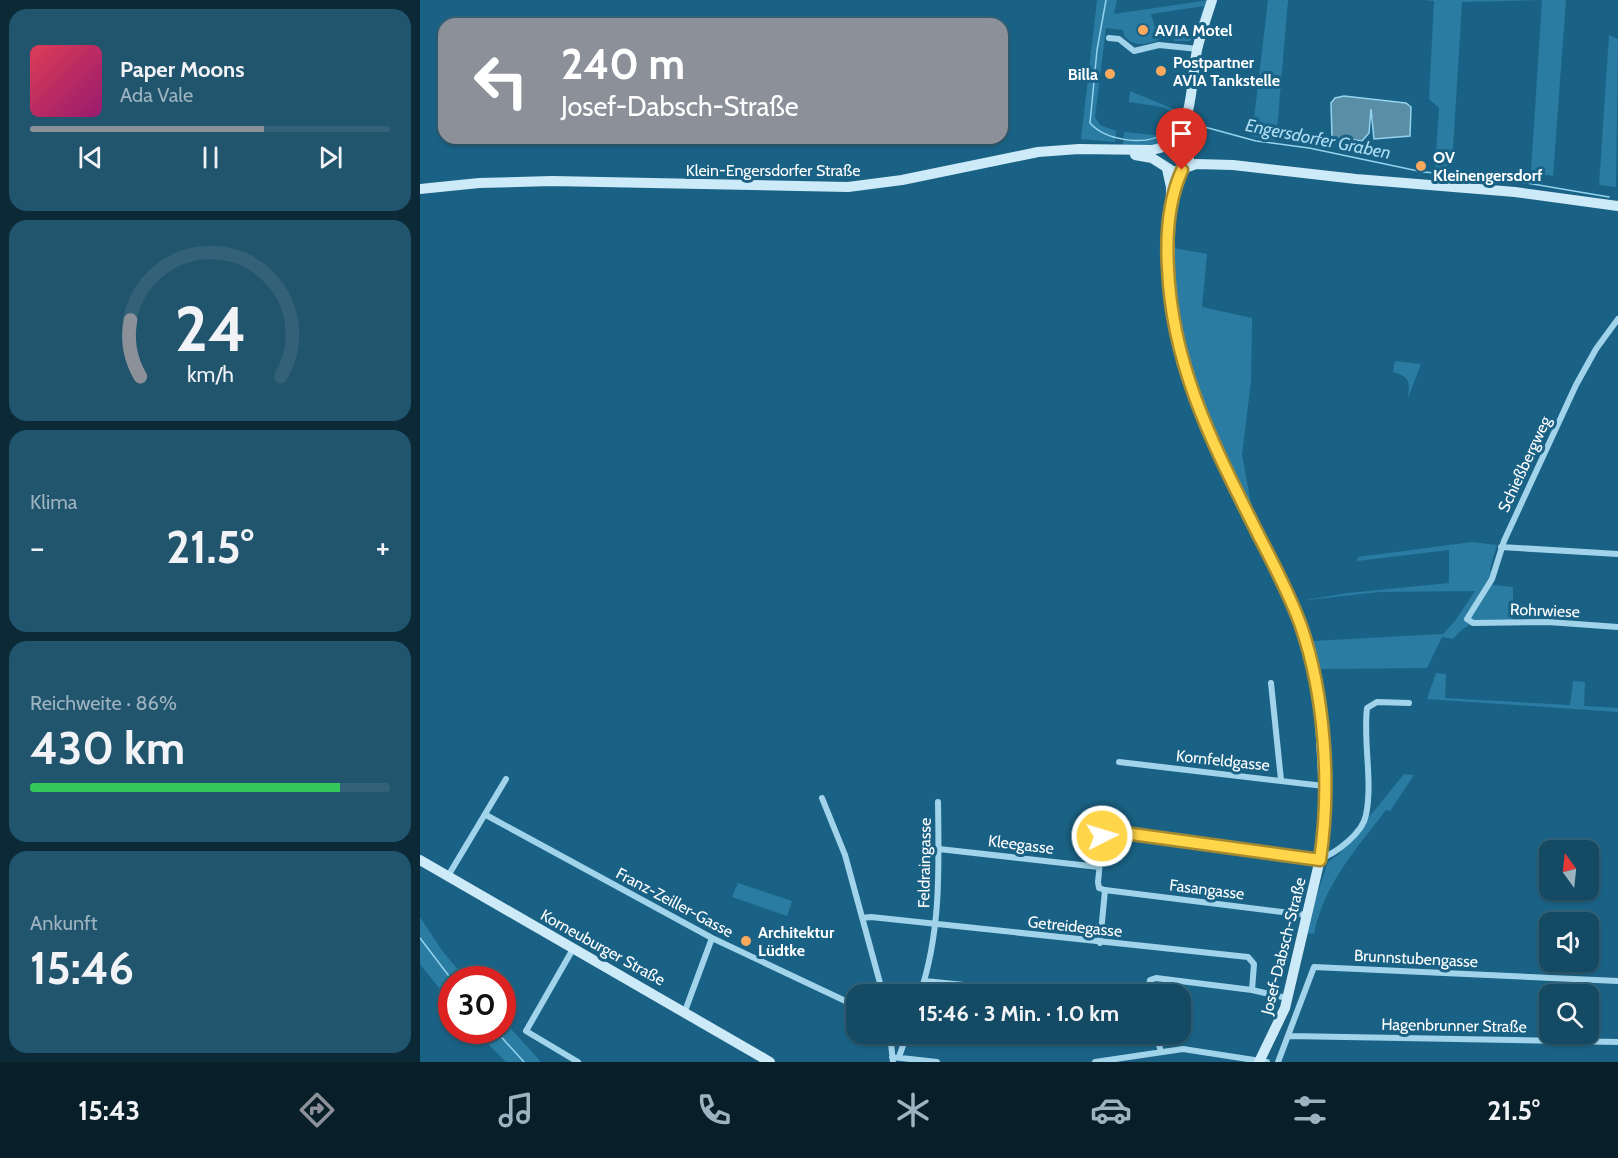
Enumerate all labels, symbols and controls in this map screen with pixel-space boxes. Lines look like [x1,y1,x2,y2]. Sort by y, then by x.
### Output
place label: AVIA Motel [1155,21,1232,40]
marker: AVIA Motel [1136,23,1150,37]
text: 240 m [561,38,685,90]
icon: left [462,42,540,120]
place label: Postpartner AVIA Tankstelle [1173,53,1280,90]
text: Paper Moons [120,56,244,83]
marker: Postpartner AVIA Tankstelle [1154,64,1168,78]
place label: Billa [1068,65,1098,84]
marker: Billa [1103,67,1117,81]
text: Ada Vale [120,83,193,107]
text: Josef-Dabsch-Straße [561,90,799,123]
pin [1156,108,1207,170]
water label: Engersdorfer Graben [1243,114,1393,164]
icon: arrive [1165,117,1198,150]
icon: previous [74,141,107,174]
icon: pause [194,141,227,174]
icon: next [314,141,347,174]
place label: OV Kleinengersdorf [1433,148,1543,185]
marker: OV Kleinengersdorf [1414,159,1428,173]
street label: Klein-Engersdorfer Straße [686,161,860,180]
text: 24 [174,292,246,368]
text: km/h [187,362,233,388]
street label: Schießbergweg [1494,412,1555,515]
text: Klima [30,490,77,514]
text: 21.5° [166,520,254,574]
text: − [30,527,45,567]
text: + [375,527,390,567]
street label: Rohrwiese [1510,600,1580,621]
text: Reichweite · 86% [30,691,177,715]
text: 430 km [30,721,185,775]
street label: Kornfeldgasse [1175,746,1271,775]
position arrow [1070,804,1134,868]
street label: Feldraingasse [914,818,935,908]
street label: Kleegasse [987,831,1055,858]
north arrow [1539,840,1599,900]
map controls [1539,840,1599,1044]
street label: Franz-Zeiller-Gasse [613,864,737,941]
street label: Fasangasse [1168,875,1246,904]
street label: Josef-Dabsch-Straße [1257,875,1310,1018]
street label: Korneuburger Straße [537,905,668,990]
text: Ankunft [30,911,97,935]
street label: Getreidegasse [1027,912,1123,941]
button: sound [1539,912,1599,972]
place label: Architektur Lüdtke [758,923,835,960]
marker: Architektur Lüdtke [739,934,753,948]
text: 15:46 [30,941,134,995]
street label: Brunnstubengasse [1353,946,1479,971]
speed limit sign: 30 [438,966,516,1044]
button: search [1539,984,1599,1044]
text: 15:46 · 3 Min. · 1.0 km [918,1000,1119,1027]
street label: Hagenbrunner Straße [1381,1015,1527,1036]
icon: directions [296,1089,338,1131]
icon: music [495,1089,537,1131]
icon: phone [693,1089,735,1131]
icon: climate [892,1089,934,1131]
icon: car [1090,1089,1132,1131]
icon: filters [1289,1089,1331,1131]
text: 15:43 [78,1094,140,1127]
text: 21.5° [1487,1094,1540,1127]

